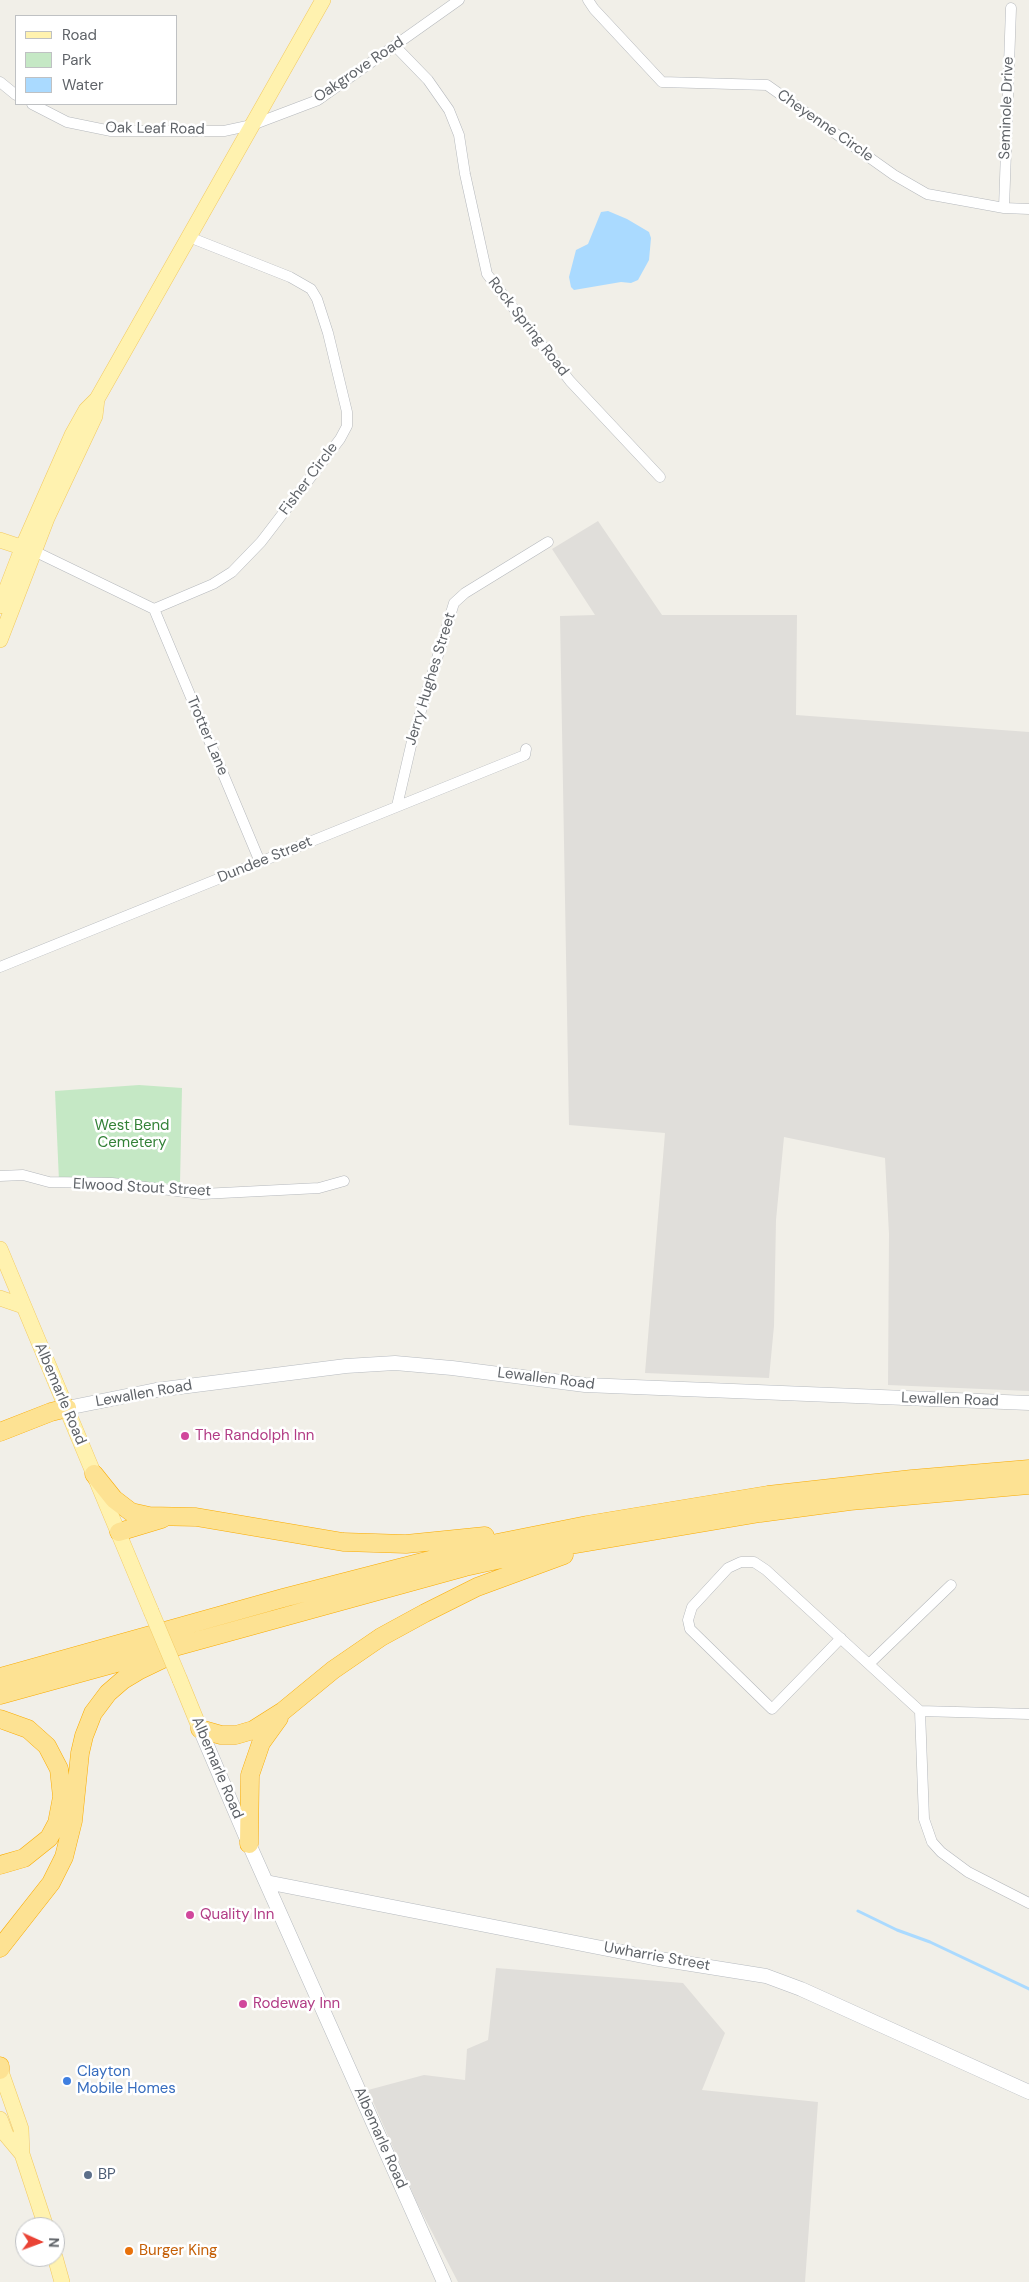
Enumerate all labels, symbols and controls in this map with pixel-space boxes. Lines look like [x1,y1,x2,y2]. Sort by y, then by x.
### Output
legend [15,15,178,105]
text: Road [62,25,97,45]
street label: Oakgrove Road [311,33,407,107]
text: Park [62,50,92,70]
street label: Seminole Drive [996,56,1018,160]
text: Water [62,75,103,95]
street label: Cheyenne Circle [773,86,877,166]
street label: Oak Leaf Road [105,119,205,139]
street label: Rock Spring Road [484,274,572,380]
street label: Fisher Circle [276,439,342,519]
street label: Jerry Hughes Street [402,610,460,748]
street label: Trotter Lane [182,694,232,778]
street label: Dundee Street [215,833,315,887]
park label: West Bend Cemetery [95,1117,169,1152]
street label: Elwood Stout Street [72,1175,212,1201]
street label: Albemarle Road [30,1340,90,1448]
street label: Lewallen Road [496,1364,596,1394]
street label: Lewallen Road [94,1377,194,1411]
street label: Lewallen Road [901,1389,999,1411]
place label: The Randolph Inn [195,1427,314,1445]
marker: The Randolph Inn [179,1430,191,1442]
street label: Albemarle Road [187,1714,247,1822]
place label: Quality Inn [200,1906,274,1924]
marker: Quality Inn [184,1909,196,1921]
street label: Uwharrie Street [602,1939,712,1975]
place label: Rodeway Inn [253,1995,340,2013]
marker: Rodeway Inn [237,1998,249,2010]
place label: Clayton Mobile Homes [77,2063,176,2098]
marker: Clayton Mobile Homes [61,2075,73,2087]
street label: Albemarle Road [350,2085,410,2191]
place label: BP [98,2166,116,2184]
marker: BP [82,2169,94,2181]
north arrow [15,2217,65,2267]
text: N [45,2237,63,2248]
place label: Burger King [139,2242,217,2260]
marker: Burger King [123,2245,135,2257]

